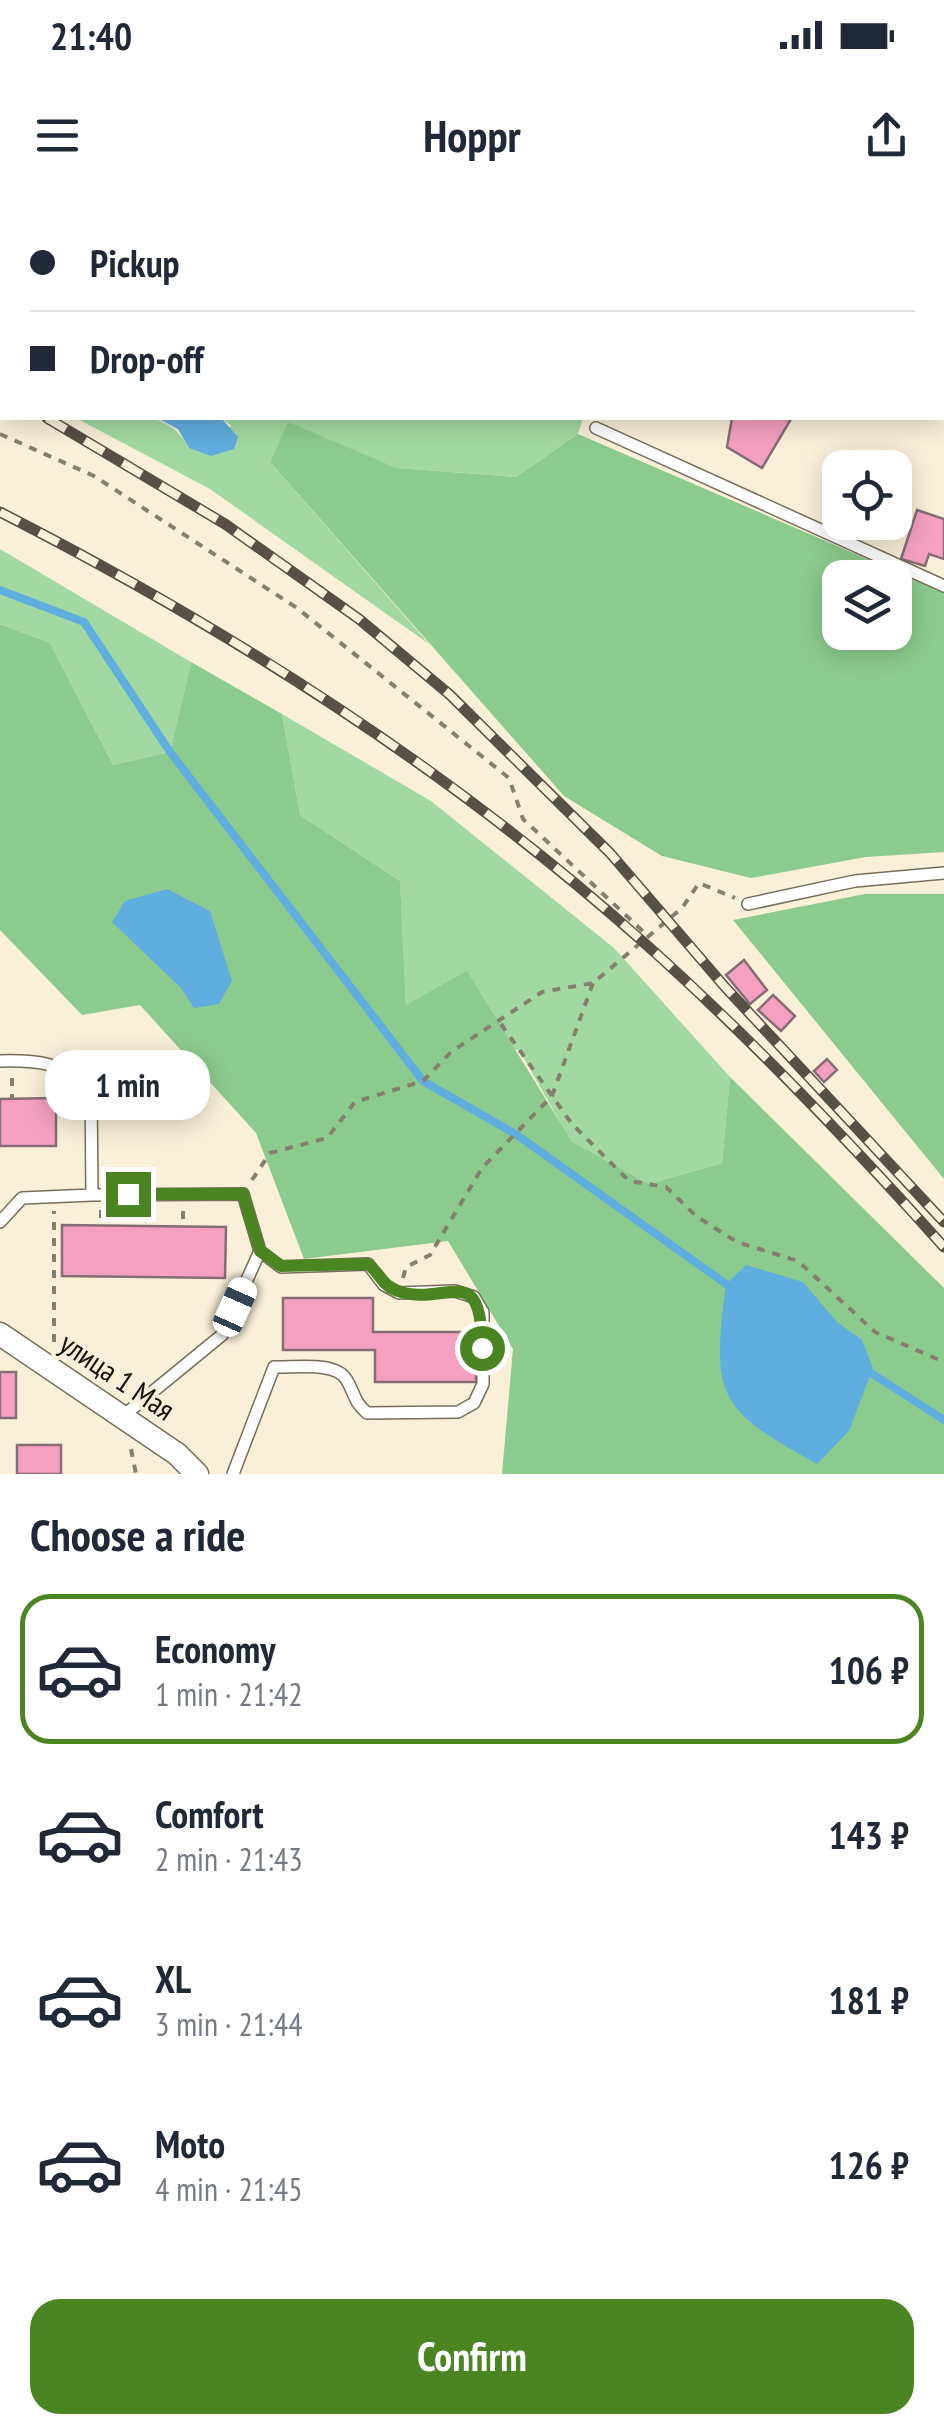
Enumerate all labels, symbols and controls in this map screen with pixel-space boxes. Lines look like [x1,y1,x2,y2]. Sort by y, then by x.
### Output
text: 21:40 [50,11,132,60]
text: Hoppr [423,106,521,164]
icon: menu [30,108,85,163]
icon: share [859,108,914,163]
text: Pickup [90,238,180,287]
text: Drop-off [90,334,204,383]
map controls [822,450,912,650]
button: locate [822,450,912,540]
button: layers [822,560,912,650]
callout: 1 min [46,1049,210,1119]
text: 1 min [95,1064,160,1106]
route end [106,1172,151,1217]
car [209,1273,261,1341]
street label: улица 1 Мая [53,1323,183,1428]
route start [460,1326,505,1371]
text: Choose a ride [30,1505,245,1563]
icon: car [35,1624,125,1714]
text: Economy [155,1624,275,1673]
text: 106 ₽ [829,1645,909,1694]
text: 1 min · 21:42 [155,1673,303,1715]
icon: car [35,1789,125,1879]
text: Comfort [155,1789,264,1838]
text: 143 ₽ [829,1810,909,1859]
text: 2 min · 21:43 [155,1838,303,1880]
icon: car [35,1954,125,2044]
text: XL [155,1954,191,2003]
text: 181 ₽ [829,1975,909,2024]
text: 3 min · 21:44 [155,2003,303,2045]
icon: car [35,2119,125,2209]
text: Moto [155,2119,225,2168]
text: 126 ₽ [829,2140,909,2189]
text: 4 min · 21:45 [155,2168,303,2210]
button: Confirm [30,2299,914,2414]

